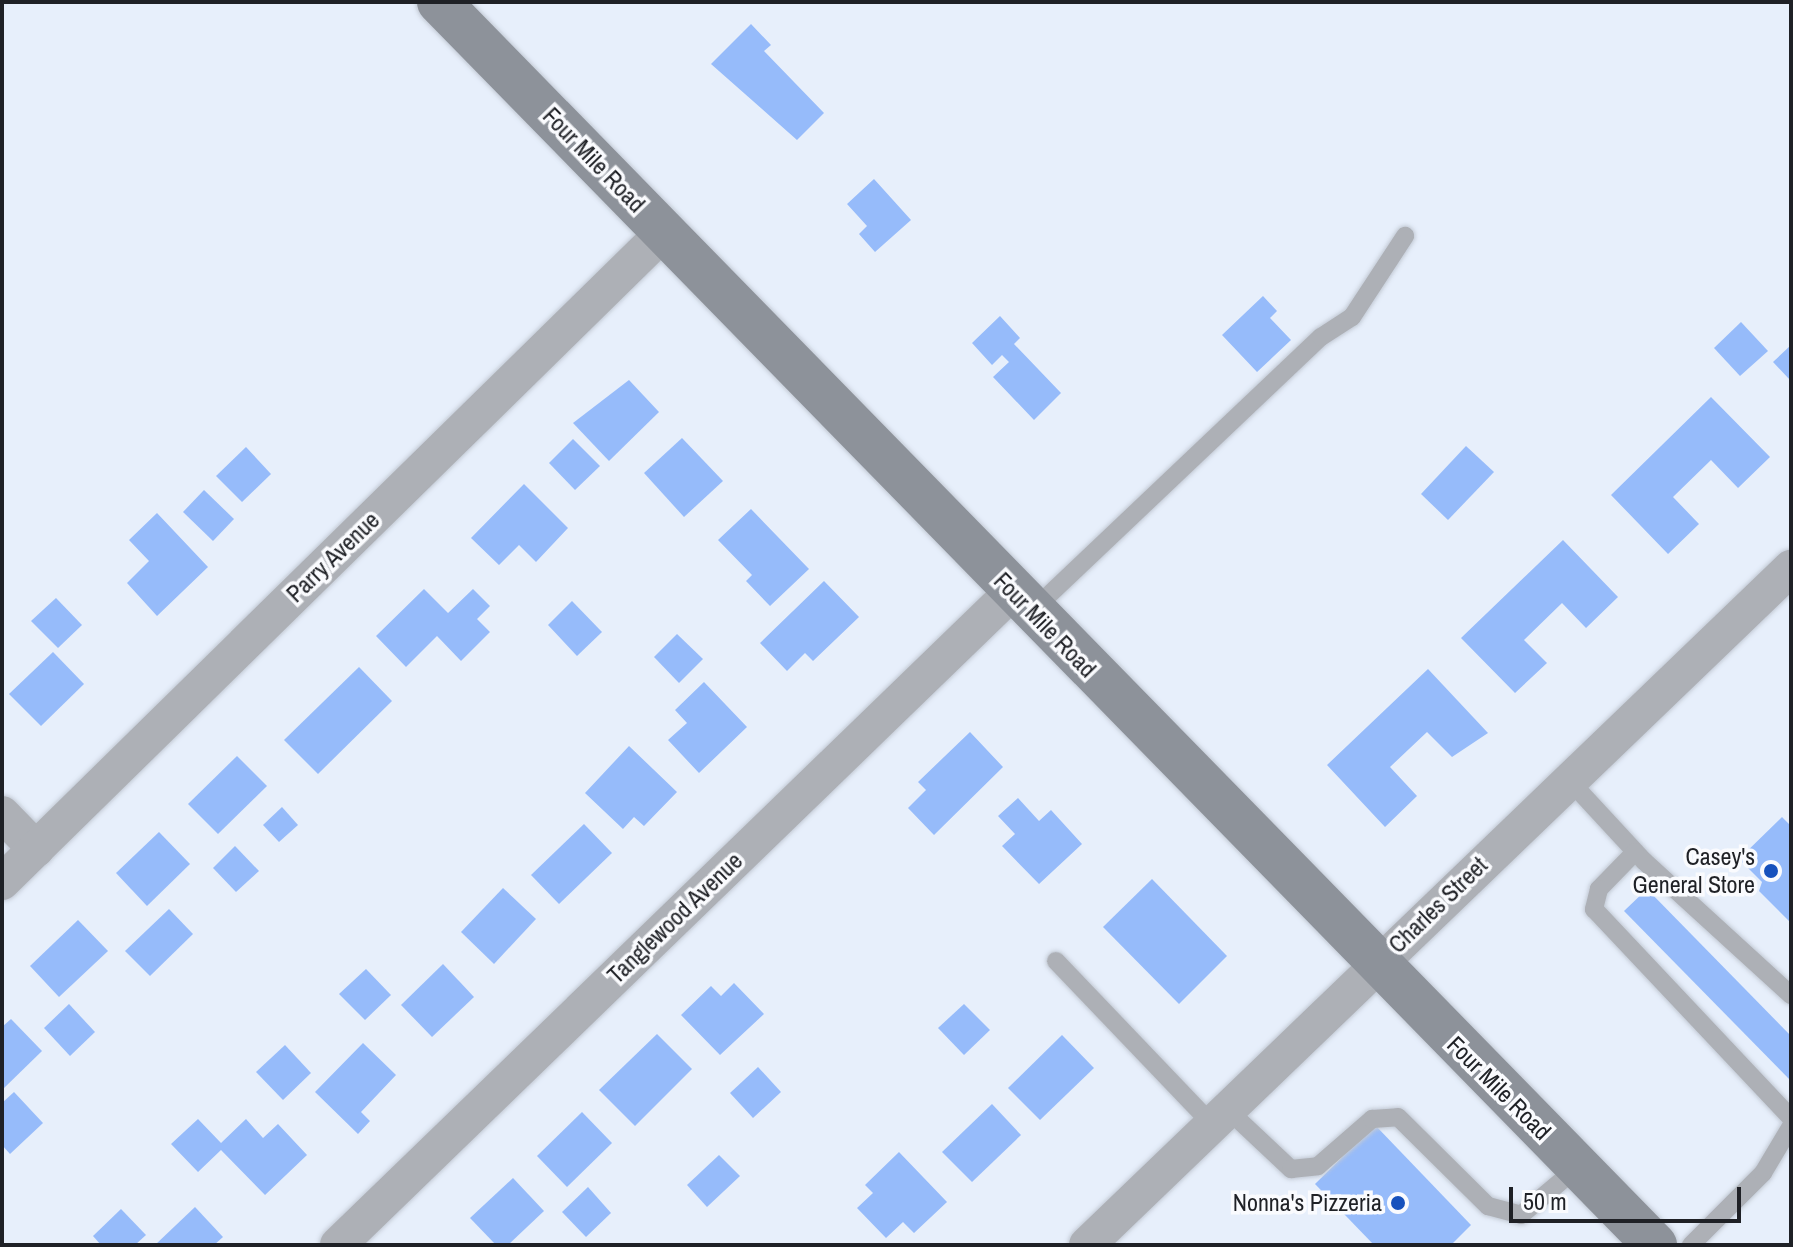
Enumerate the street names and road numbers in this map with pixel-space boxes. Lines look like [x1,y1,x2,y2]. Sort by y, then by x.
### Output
street label: Four Mile Road [537,102,651,218]
street label: Parry Avenue [280,505,386,609]
street label: Four Mile Road [988,567,1102,683]
street label: Tanglewood Avenue [601,846,749,990]
street label: Charles Street [1383,851,1493,959]
street label: Four Mile Road [1441,1030,1557,1146]

